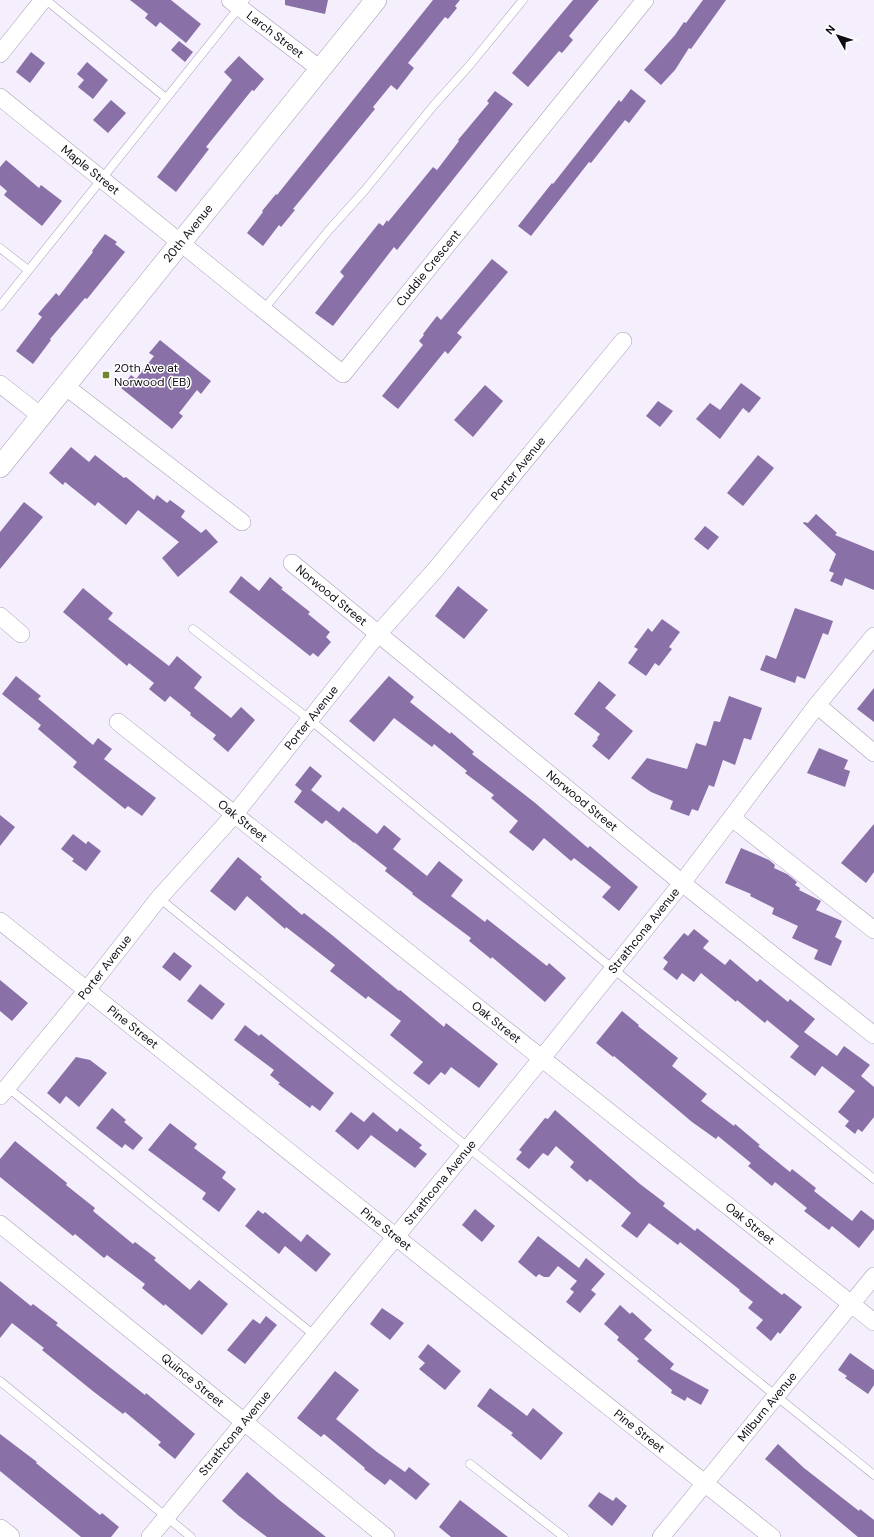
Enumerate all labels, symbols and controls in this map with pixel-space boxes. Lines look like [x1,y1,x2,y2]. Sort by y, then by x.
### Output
street label: Larch Street [243,8,307,62]
north arrow [818,16,858,56]
text: N [822,22,838,37]
street label: Maple Street [58,141,123,199]
street label: 20th Avenue [160,201,217,266]
street label: Cuddie Crescent [393,226,465,310]
place label: 20th Ave at Norwood (EB) [114,360,191,390]
marker: 20th Ave at Norwood (EB) [101,370,111,380]
street label: Porter Avenue [487,433,549,504]
street label: Norwood Street [292,561,371,630]
street label: Porter Avenue [281,682,342,753]
street label: Norwood Street [543,767,621,835]
street label: Oak Street [214,796,271,846]
street label: Strathcona Avenue [605,884,683,977]
street label: Porter Avenue [74,931,135,1003]
street label: Oak Street [468,998,525,1047]
street label: Pine Street [104,1002,162,1052]
street label: Strathcona Avenue [400,1137,480,1228]
street label: Oak Street [722,1199,778,1249]
street label: Pine Street [357,1204,415,1255]
street label: Quince Street [158,1350,228,1411]
street label: Milburn Avenue [734,1369,801,1445]
street label: Strathcona Avenue [195,1387,275,1479]
street label: Pine Street [611,1406,668,1457]

